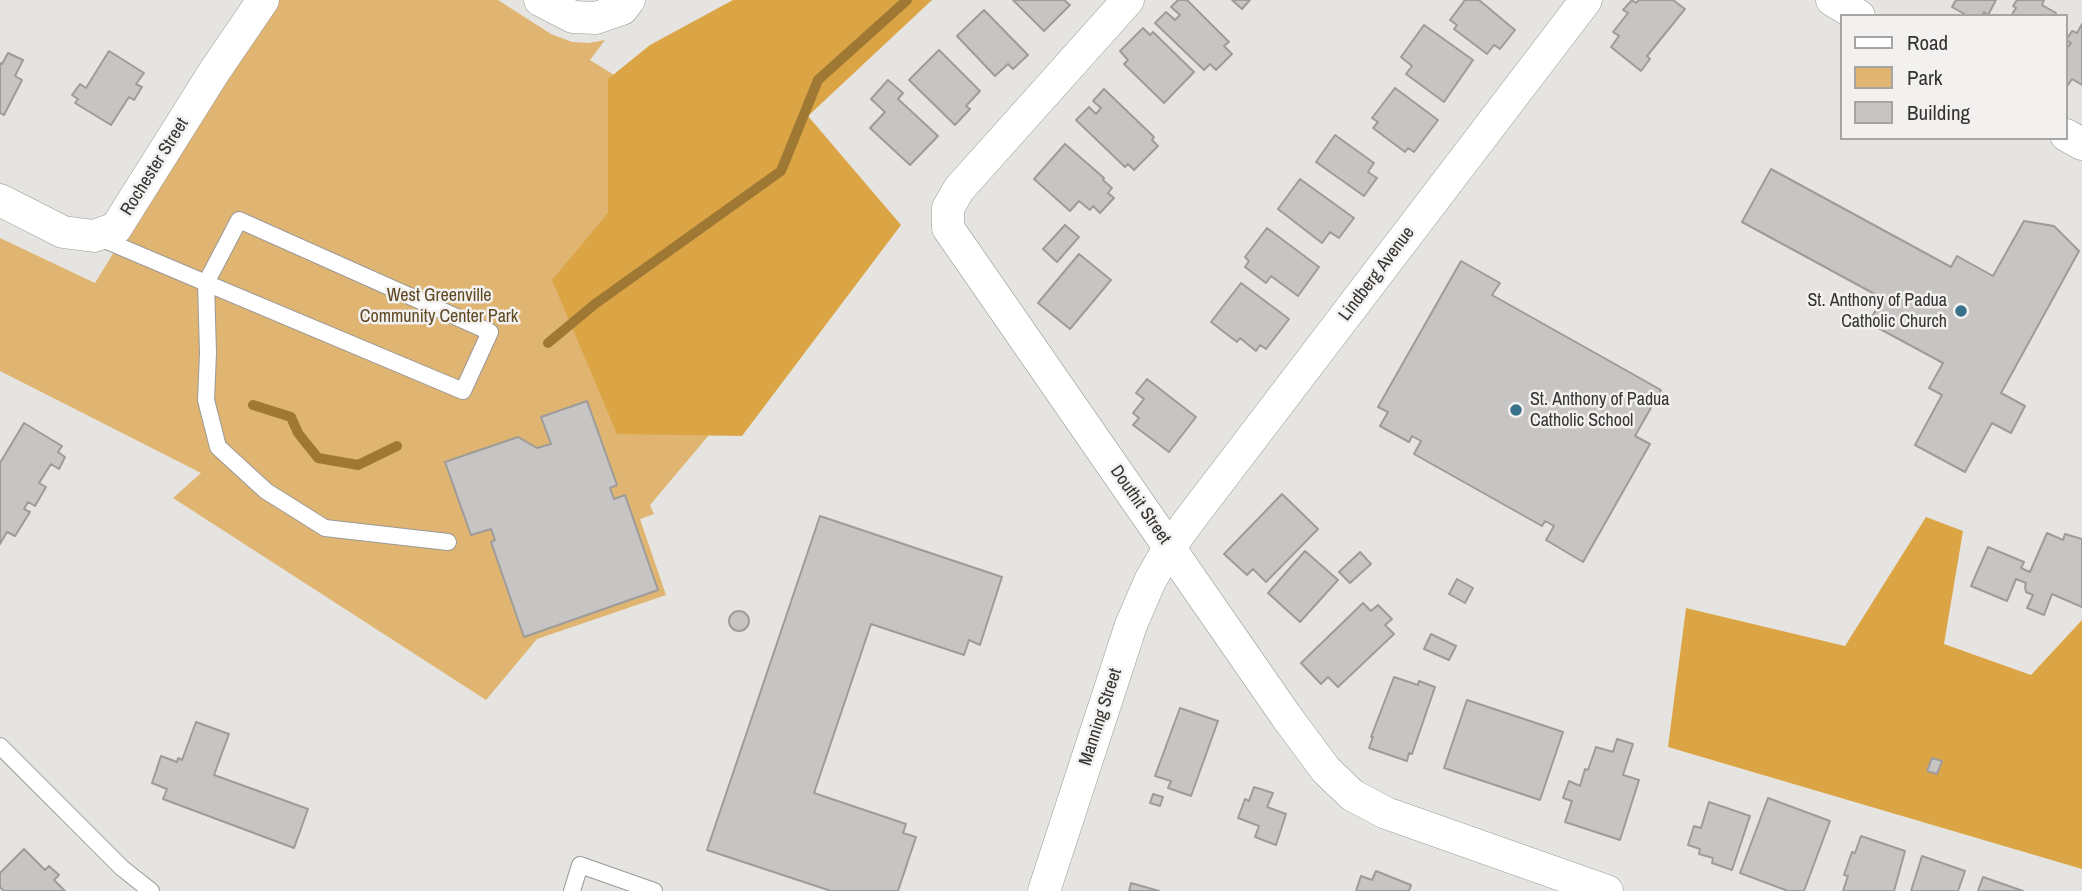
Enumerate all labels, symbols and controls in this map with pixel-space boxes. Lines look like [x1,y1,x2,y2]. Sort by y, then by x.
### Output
legend [1840,14,2068,140]
text: Road [1907,28,1948,57]
text: Park [1907,63,1942,92]
text: Building [1907,98,1970,127]
street label: Rochester Street [116,114,194,220]
street label: Lindberg Avenue [1335,223,1419,325]
park label: West Greenville Community Center Park [360,285,518,328]
place label: St. Anthony of Padua Catholic Church [1807,290,1947,332]
marker: St. Anthony of Padua Catholic Church [1953,303,1969,319]
place label: St. Anthony of Padua Catholic School [1530,389,1670,432]
marker: St. Anthony of Padua Catholic School [1508,402,1524,418]
street label: Douthit Street [1105,462,1175,548]
street label: Manning Street [1075,666,1127,768]

